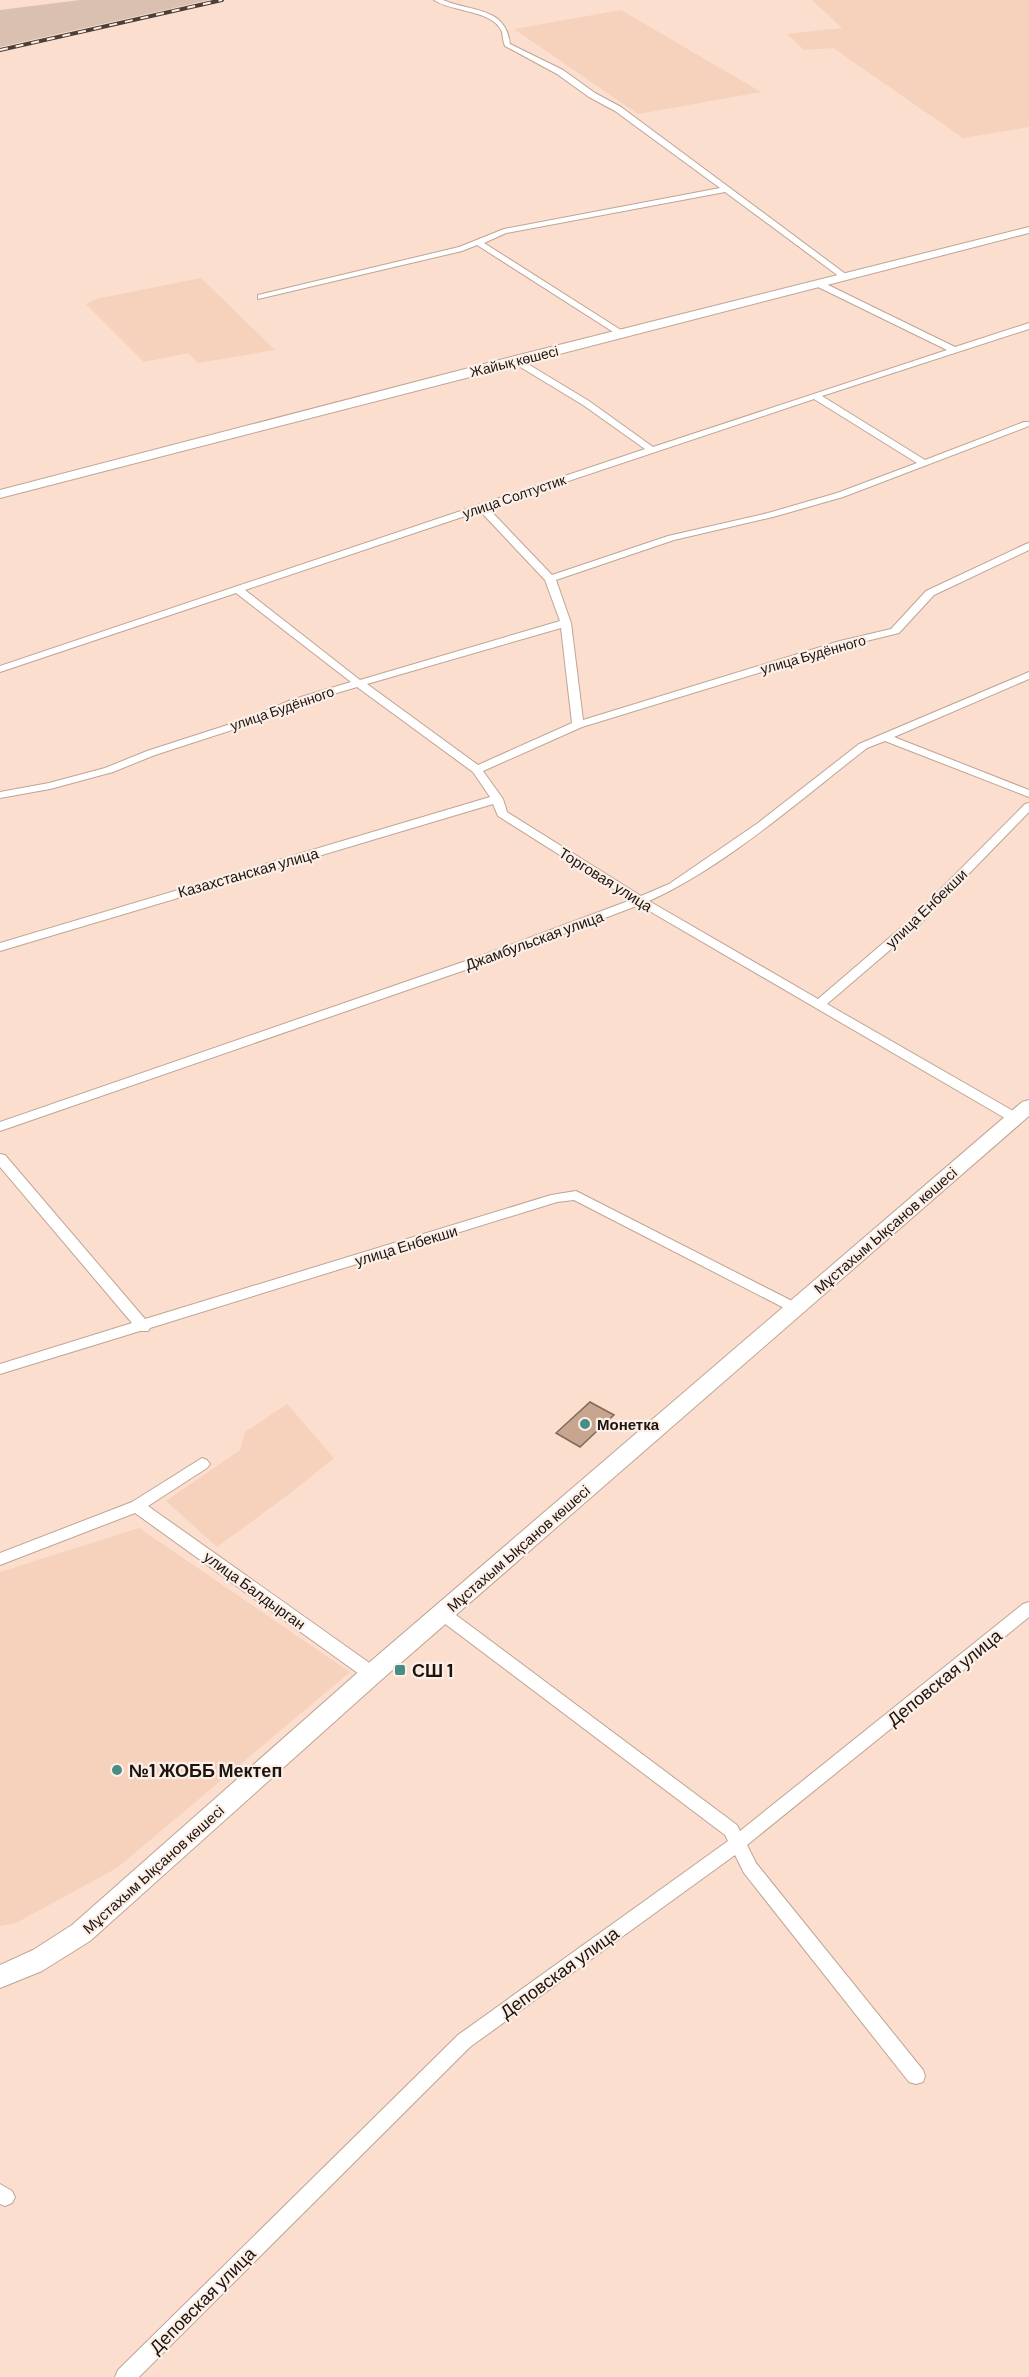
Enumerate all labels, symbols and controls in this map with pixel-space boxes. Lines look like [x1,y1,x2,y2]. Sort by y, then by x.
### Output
street label: Жайық көшесі [468,342,560,380]
street label: улица Солтустик [460,470,569,522]
street label: улица Будённого [759,631,868,677]
street label: улица Будённого [228,682,336,734]
street label: Казахстанская улица [176,843,321,901]
street label: Торговая улица [556,843,657,915]
street label: улица Енбекши [882,865,970,951]
street label: Джамбульская улица [462,906,606,973]
street label: Мұстахым Ықсанов көшесі [810,1163,960,1297]
street label: улица Енбекши [353,1221,459,1269]
place label: Монетка [597,1415,660,1433]
marker: Монетка [578,1417,592,1431]
street label: Мұстахым Ықсанов көшесі [443,1481,593,1615]
street label: улица Балдырган [201,1547,309,1633]
street label: Деповская улица [882,1623,1007,1730]
place label: СШ 1 [412,1659,453,1681]
marker: СШ 1 [393,1663,407,1677]
place label: №1 ЖОББ Мектеп [129,1759,282,1781]
marker: №1 ЖОББ Мектеп [110,1763,124,1777]
street label: Мұстахым Ықсанов көшесі [79,1801,227,1937]
street label: Деповская улица [495,1921,623,2022]
street label: Деповская улица [144,2242,260,2358]

